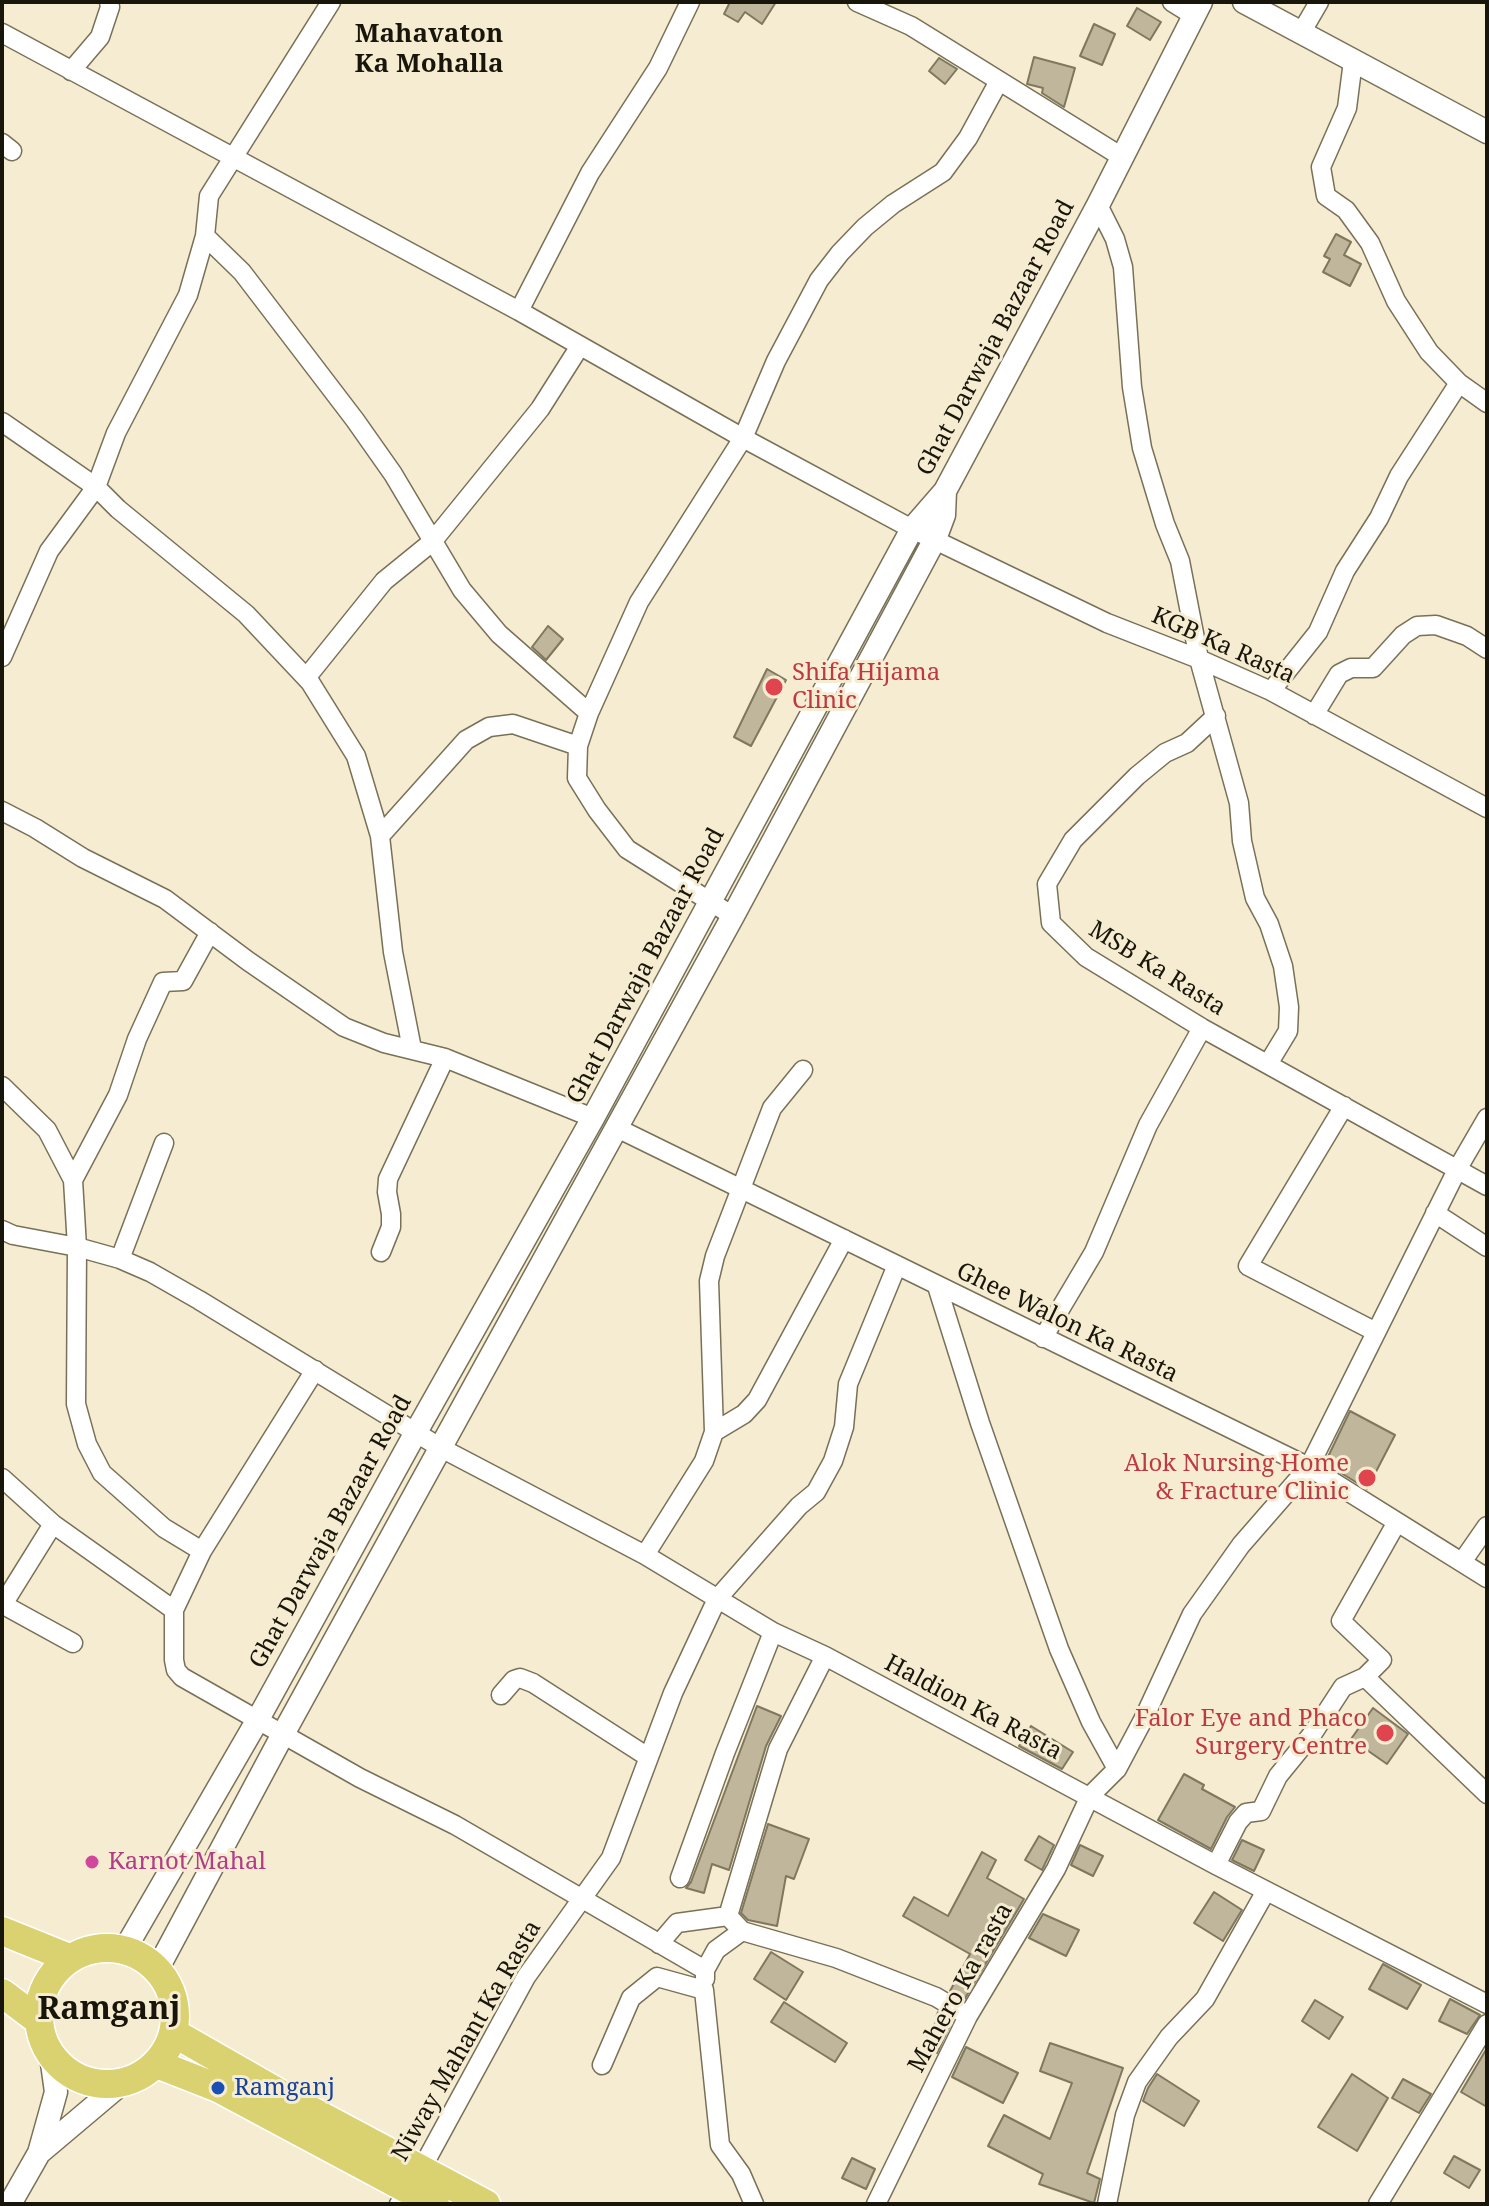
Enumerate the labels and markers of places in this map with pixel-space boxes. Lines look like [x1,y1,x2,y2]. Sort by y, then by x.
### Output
place label: Shifa Hijama Clinic [792,659,940,715]
marker: Shifa Hijama Clinic [763,676,785,698]
place label: Alok Nursing Home & Fracture Clinic [1124,1450,1349,1506]
marker: Alok Nursing Home & Fracture Clinic [1356,1467,1378,1489]
place label: Falor Eye and Phaco Surgery Centre [1135,1705,1367,1761]
marker: Falor Eye and Phaco Surgery Centre [1374,1722,1396,1744]
place label: Karnot Mahal [108,1848,266,1876]
marker: Karnot Mahal [83,1853,101,1871]
place label: Ramganj [234,2074,335,2102]
marker: Ramganj [209,2079,227,2097]

